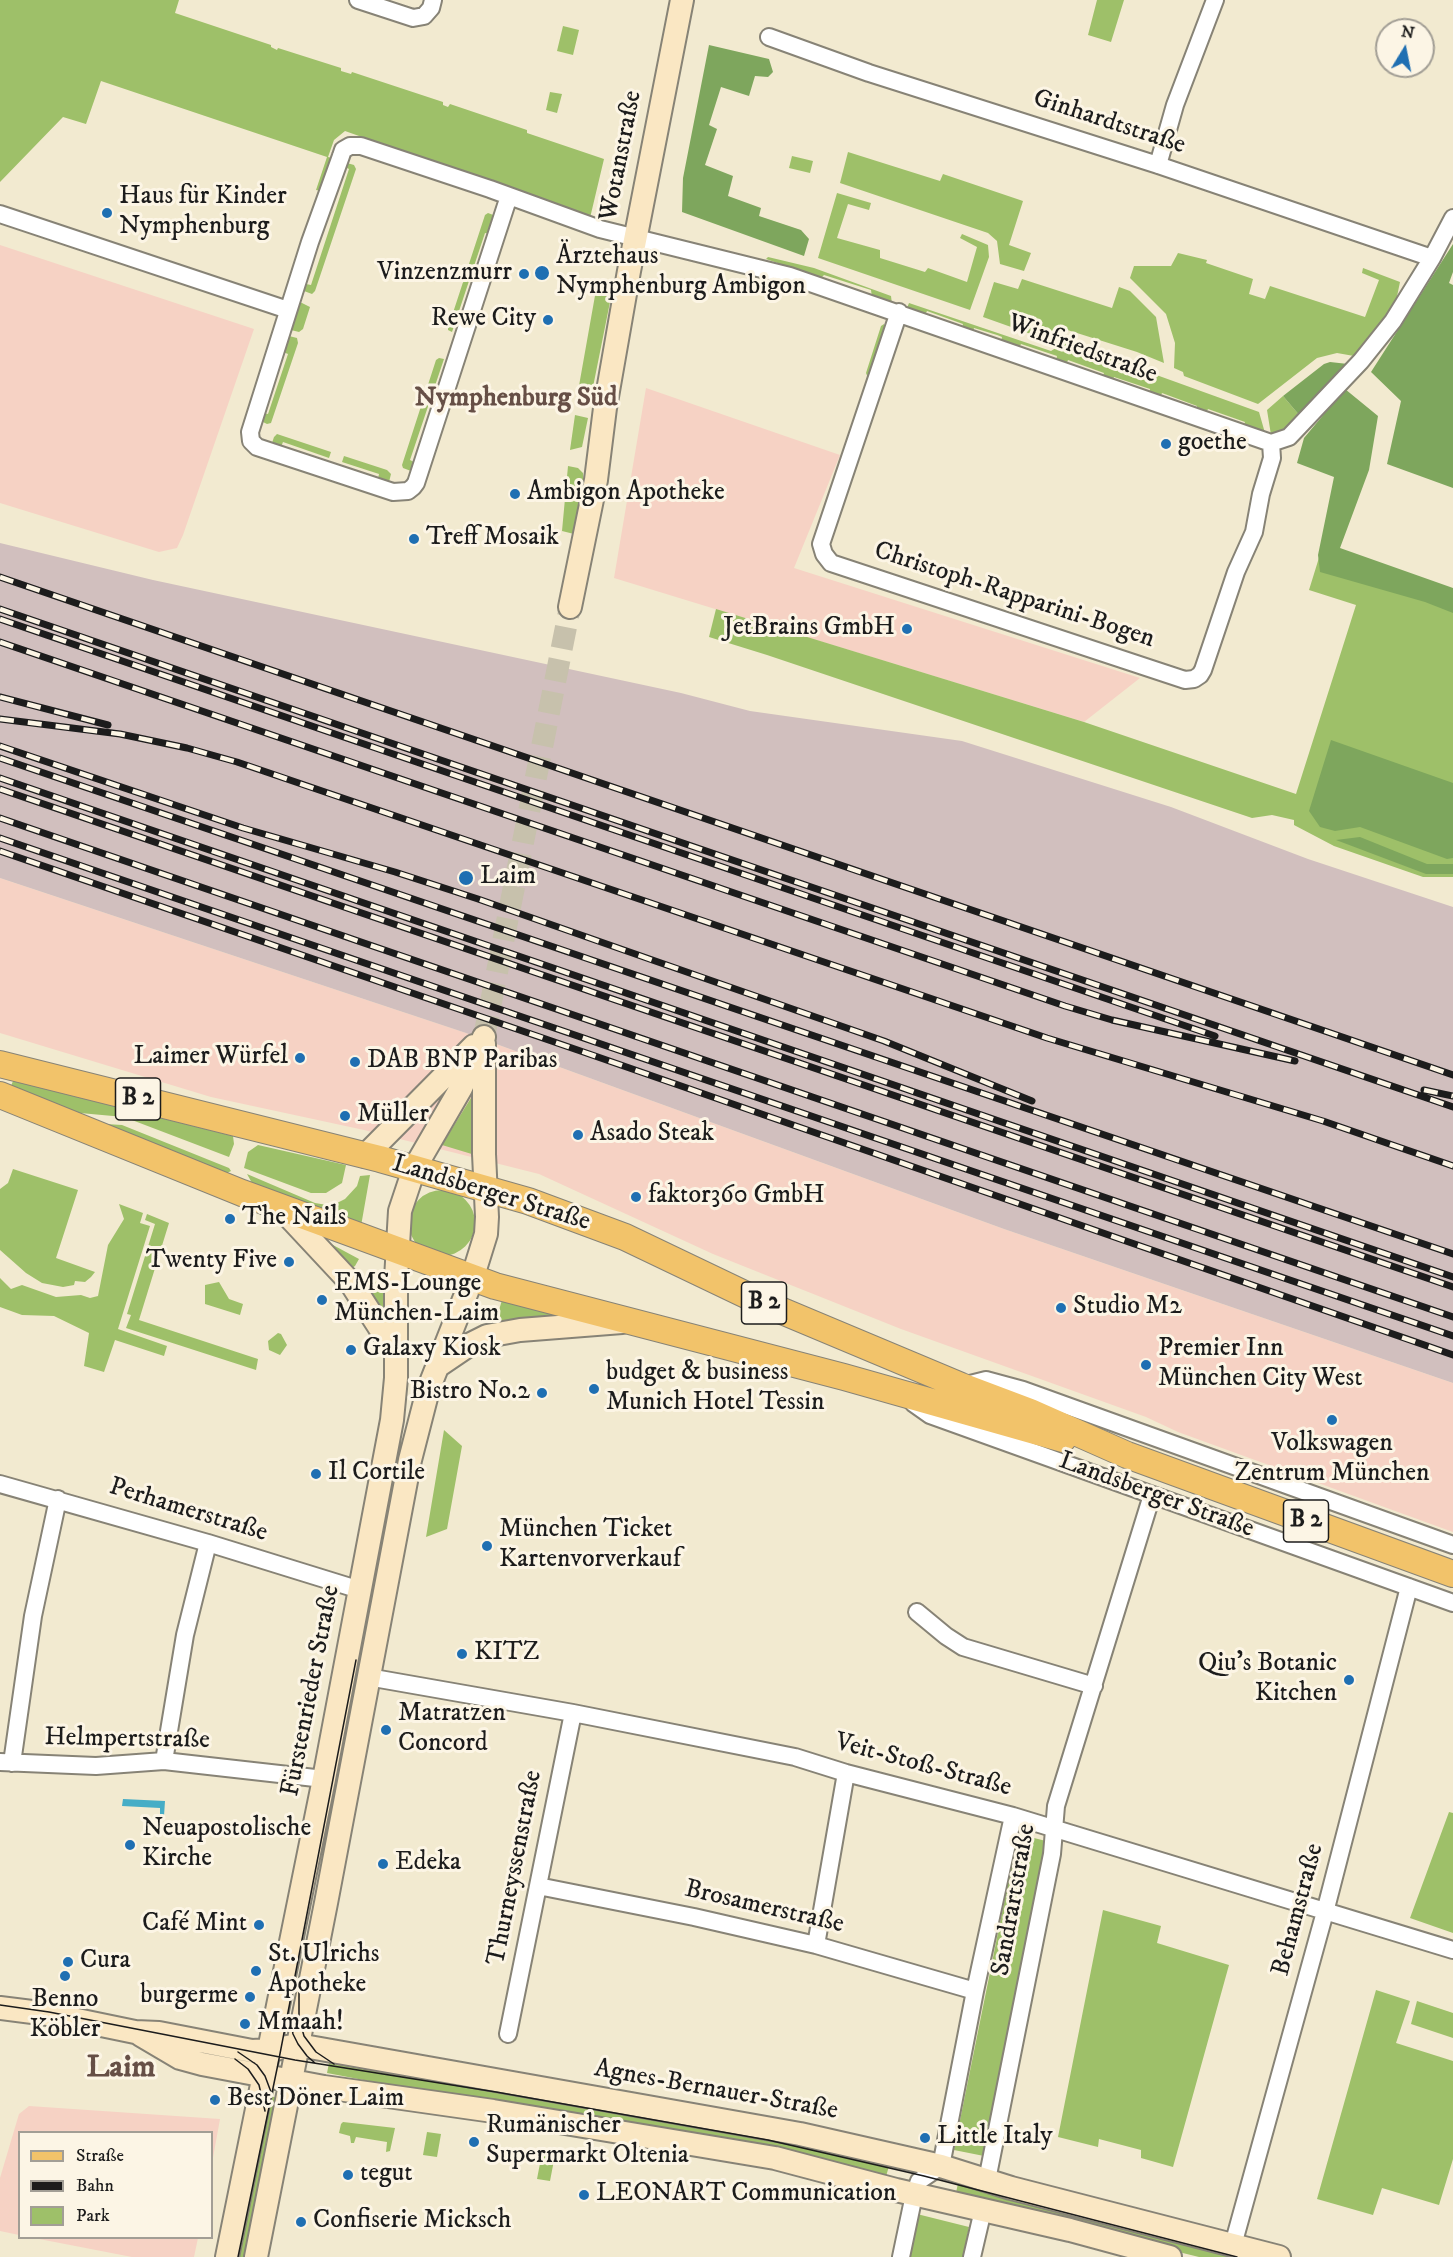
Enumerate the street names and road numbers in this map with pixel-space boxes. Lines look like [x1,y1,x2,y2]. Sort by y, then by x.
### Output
street label: Ginhardtstraße [1029,84,1189,162]
street label: Wotanstraße [594,88,650,224]
street label: Winfriedstraße [1003,309,1161,391]
street label: Christoph-Rapparini-Bogen [870,536,1158,656]
road number: B 2 [116,1078,160,1120]
street label: Landsberger Straße [388,1149,594,1239]
road number: B 2 [742,1282,786,1324]
street label: Landsberger Straße [1054,1446,1258,1546]
street label: Perhamerstraße [105,1472,271,1550]
road number: B 2 [1284,1500,1328,1542]
street label: Fürstenrieder Straße [276,1583,348,1799]
street label: Helmpertstraße [44,1723,210,1757]
street label: Veit-Stoß-Straße [831,1727,1015,1805]
street label: Thurneyssenstraße [482,1768,550,1968]
street label: Sandrartstraße [986,1821,1044,1979]
street label: Behamstraße [1266,1840,1332,1980]
street label: Brosamerstraße [681,1875,847,1941]
street label: Agnes-Bernauer-Straße [592,2054,840,2128]

